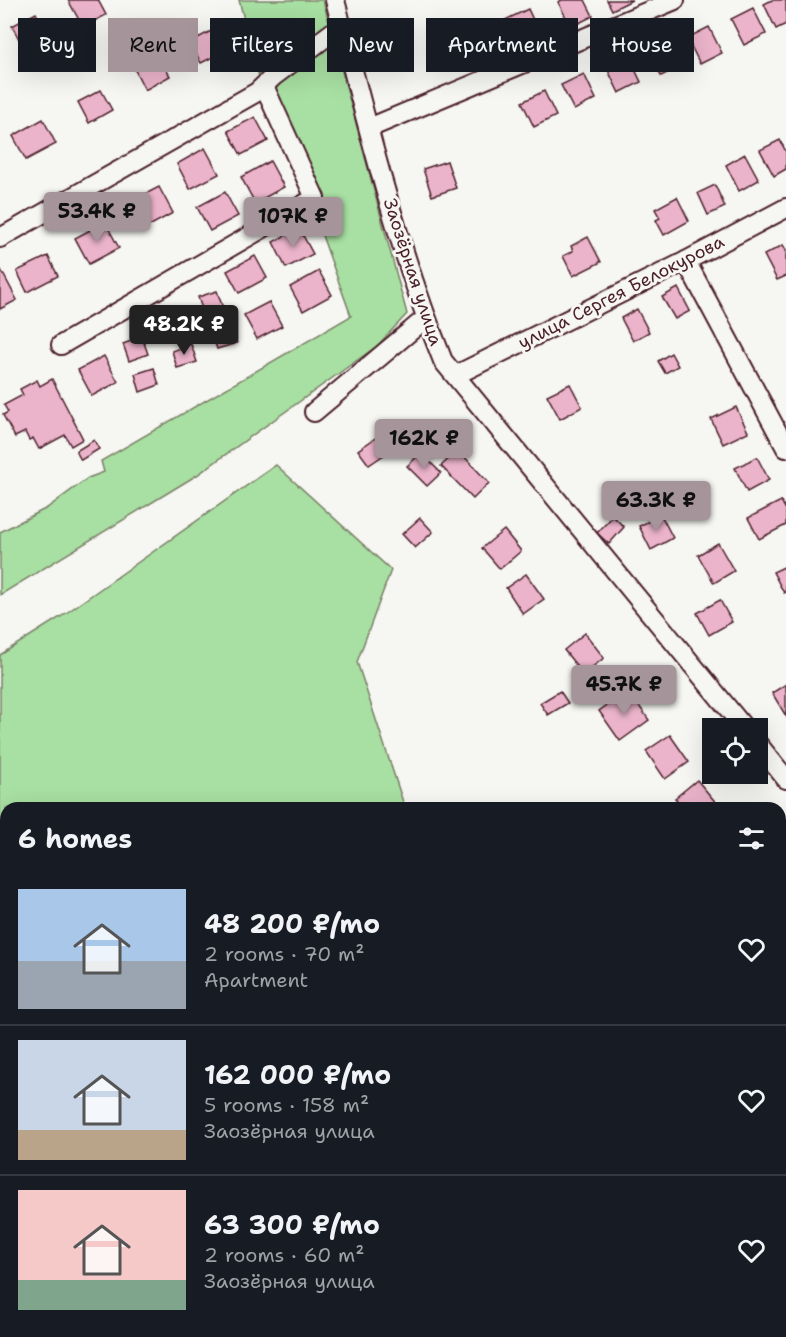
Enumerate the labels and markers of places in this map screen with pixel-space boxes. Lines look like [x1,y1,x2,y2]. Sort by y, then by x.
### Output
pin: 53.4K ₽ [42,192,152,243]
pin: 107K ₽ [244,197,342,248]
pin: 48.2K ₽ [129,305,239,356]
pin: 162K ₽ [375,419,473,470]
pin: 63.3K ₽ [601,481,711,532]
pin: 45.7K ₽ [569,665,679,716]

